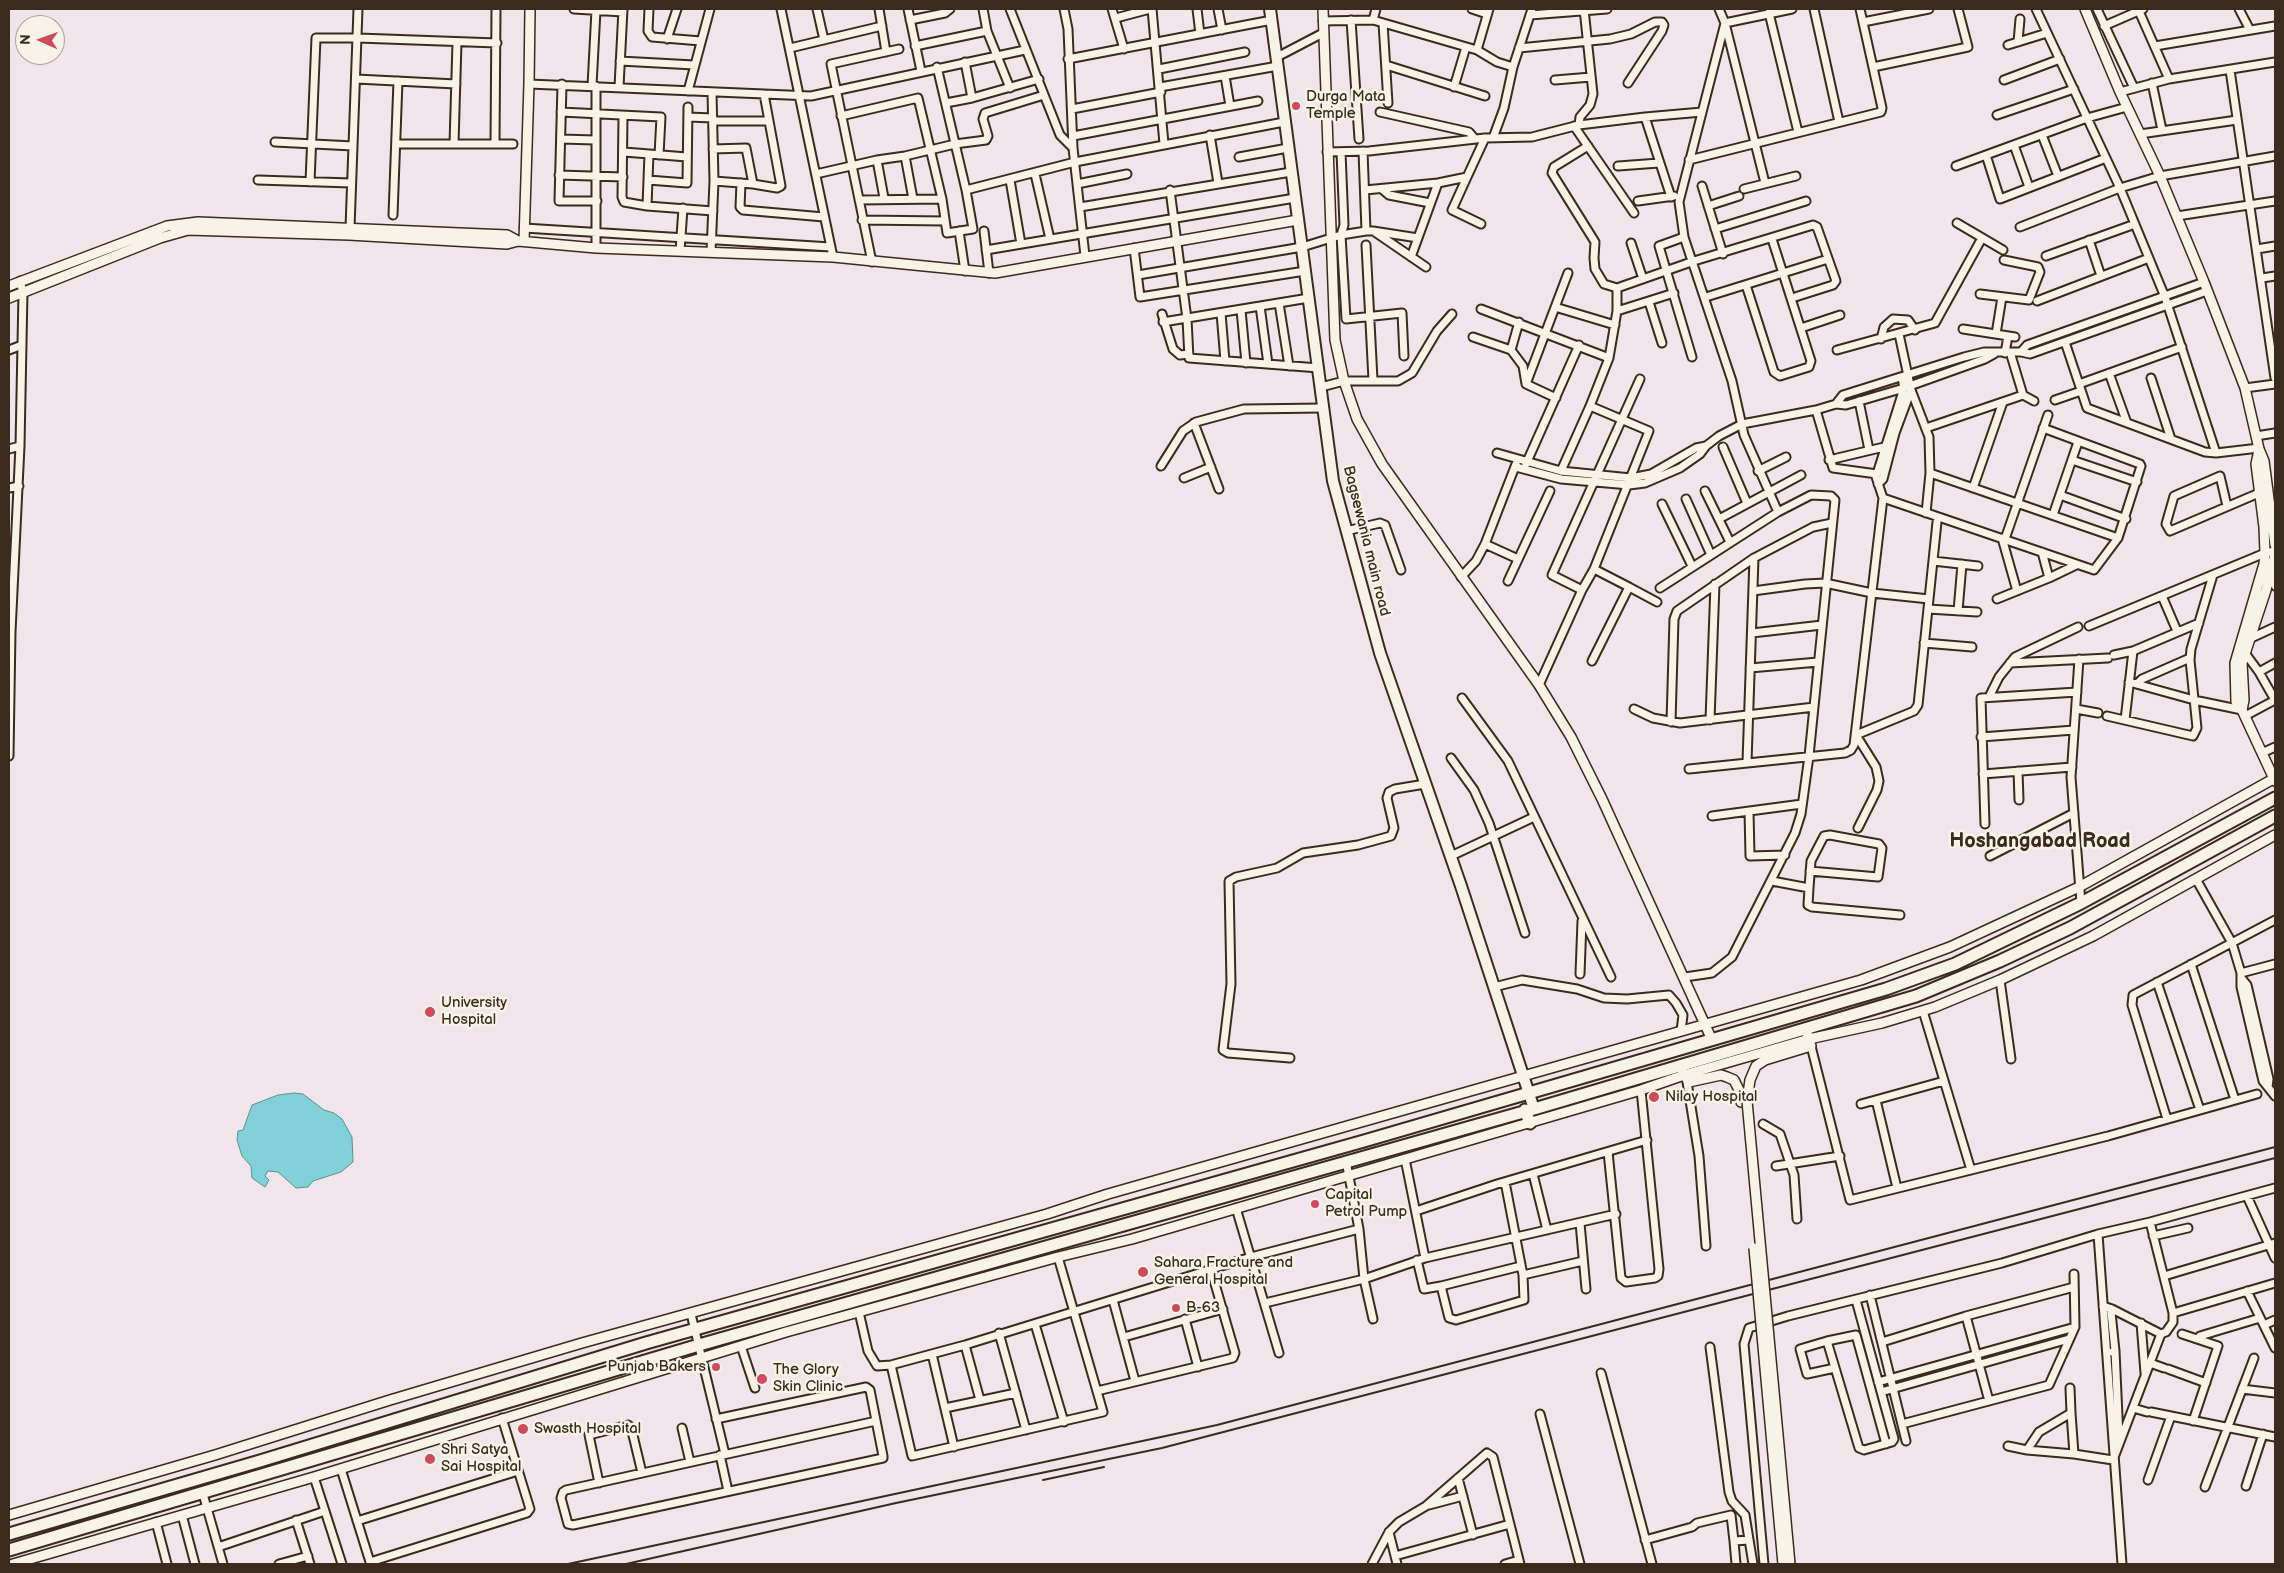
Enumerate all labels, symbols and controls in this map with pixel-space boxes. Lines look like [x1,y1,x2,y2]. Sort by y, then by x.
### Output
north arrow [15,15,65,65]
text: N [17,34,34,45]
place label: Durga Mata Temple [1306,88,1386,123]
marker: Durga Mata Temple [1290,100,1302,112]
street label: Bagsewania main road [1339,464,1393,618]
district label: Hoshangabad Road [1950,830,2130,854]
place label: University Hospital [441,994,507,1029]
marker: University Hospital [423,1005,437,1019]
place label: Nilay Hospital [1665,1088,1757,1106]
marker: Nilay Hospital [1647,1090,1661,1104]
place label: Capital Petrol Pump [1325,1186,1407,1221]
marker: Capital Petrol Pump [1309,1198,1321,1210]
place label: Sahara Fracture and General Hospital [1154,1254,1293,1289]
marker: Sahara Fracture and General Hospital [1136,1265,1150,1279]
place label: B-63 [1186,1299,1220,1317]
marker: B-63 [1170,1302,1182,1314]
place label: Punjab Bakers [608,1358,706,1376]
marker: Punjab Bakers [710,1361,722,1373]
place label: The Glory Skin Clinic [773,1361,843,1396]
marker: The Glory Skin Clinic [755,1372,769,1386]
place label: Swasth Hospital [534,1420,641,1438]
marker: Swasth Hospital [516,1422,530,1436]
place label: Shri Satya Sai Hospital [441,1441,521,1476]
marker: Shri Satya Sai Hospital [423,1452,437,1466]

